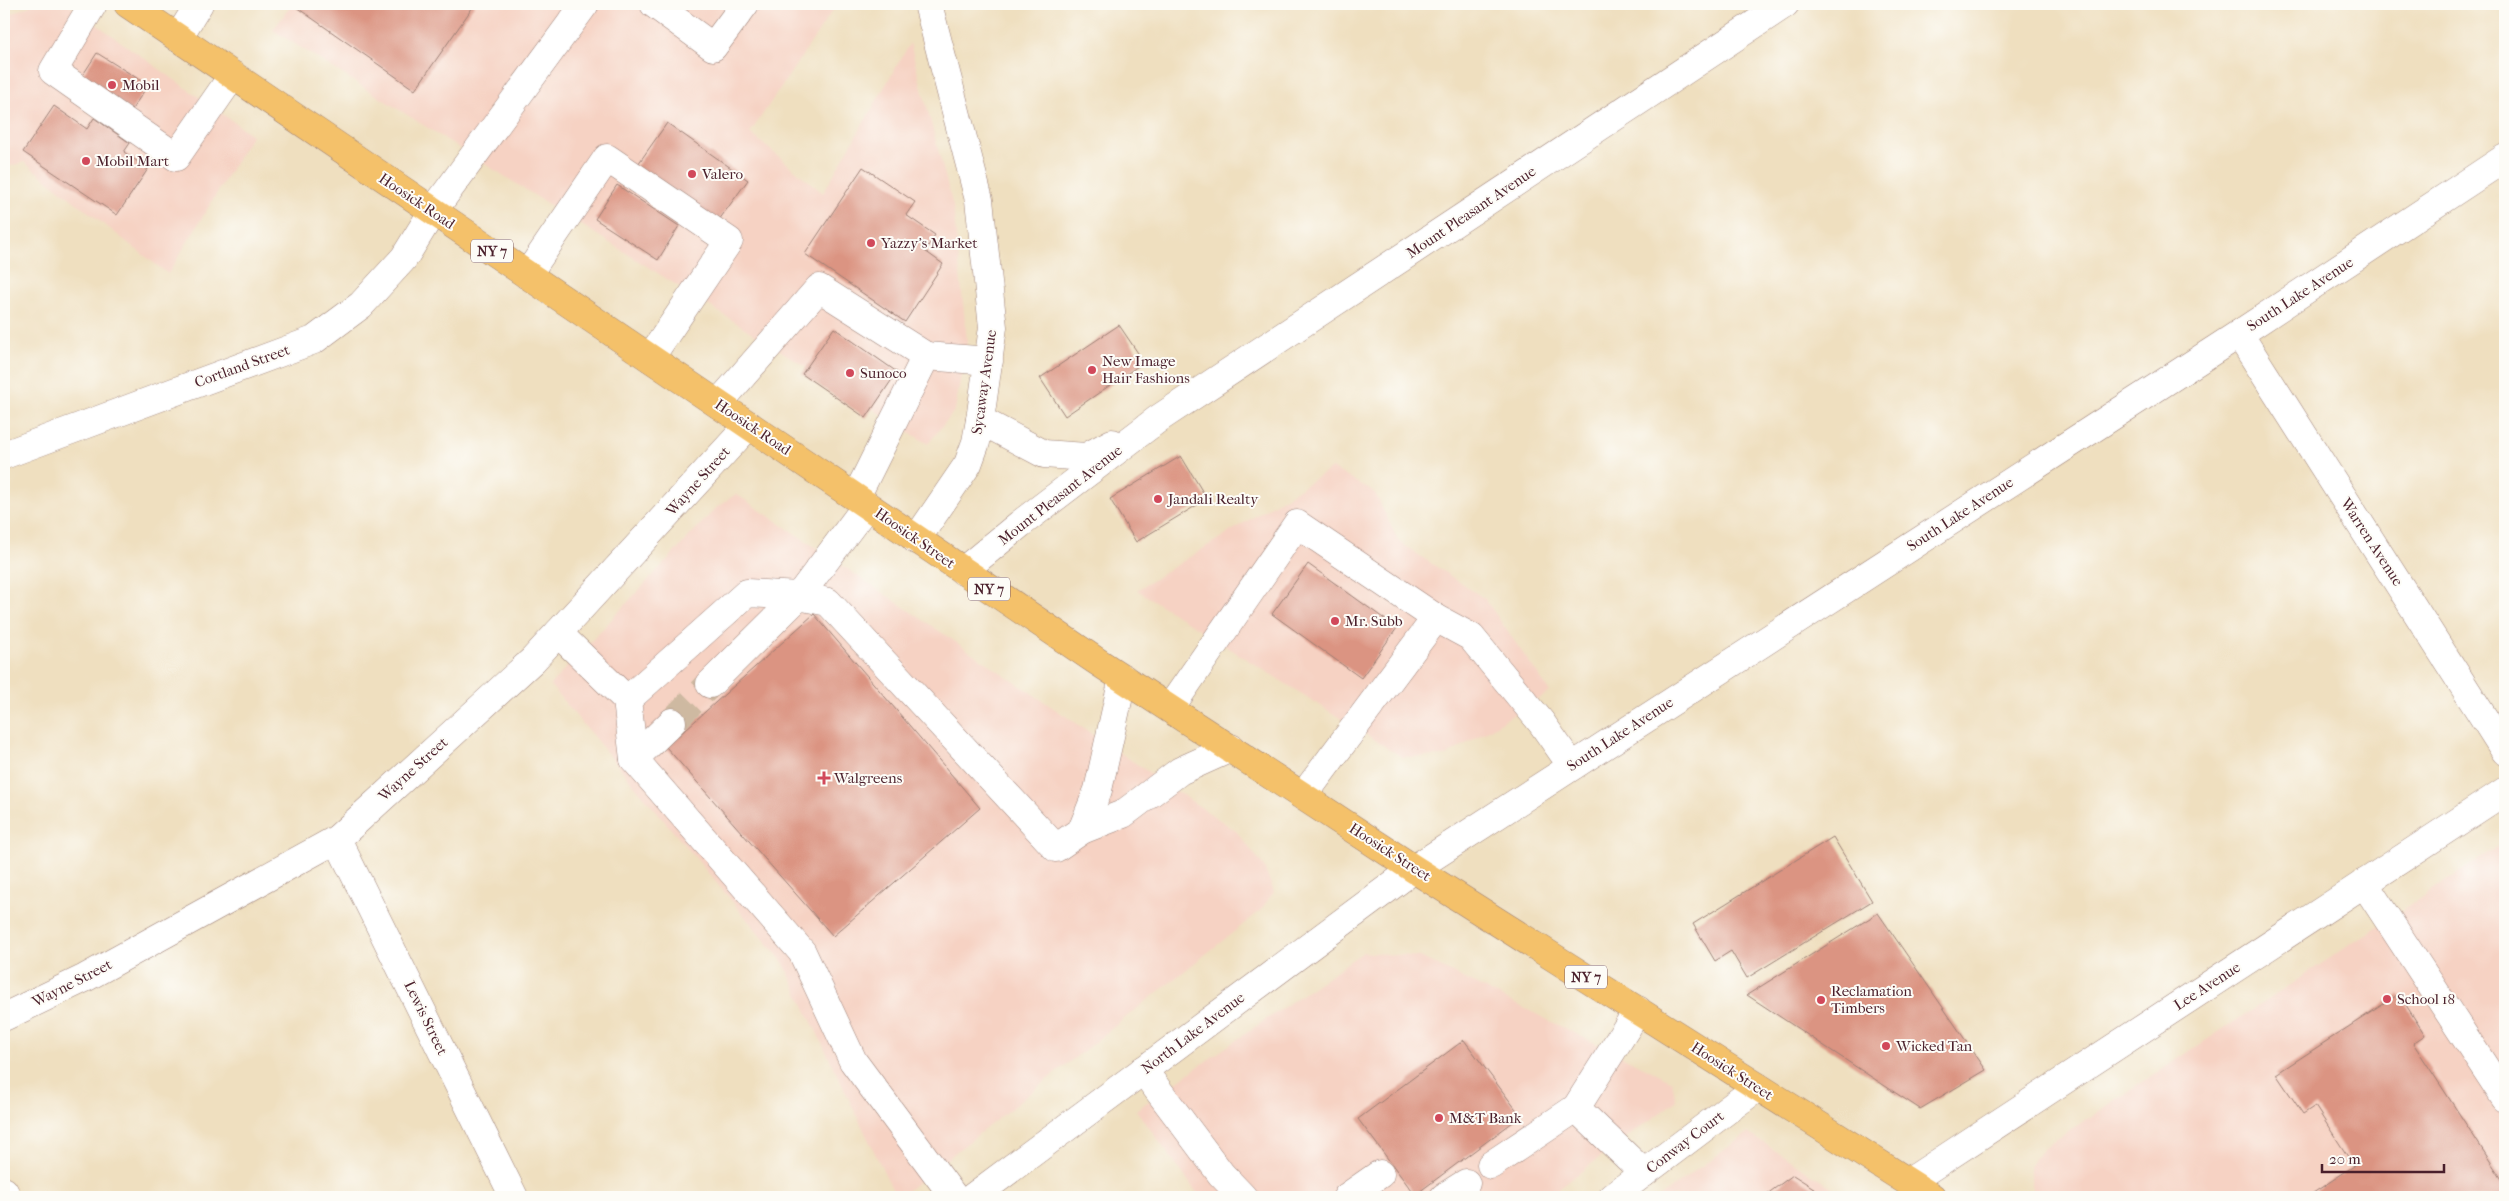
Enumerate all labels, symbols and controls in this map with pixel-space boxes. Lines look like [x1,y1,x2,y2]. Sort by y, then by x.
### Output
place label: Mobil [122,76,159,94]
marker: Mobil [106,79,118,91]
place label: Mobil Mart [96,152,170,170]
marker: Mobil Mart [80,155,92,167]
street label: Mount Pleasant Avenue [1403,162,1540,262]
place label: Valero [701,165,744,183]
marker: Valero [686,168,698,180]
street label: Hoosick Road [376,169,459,233]
place label: Yazzy's Market [880,234,978,252]
marker: Yazzy's Market [865,237,877,249]
road number: NY 7 [471,240,513,262]
street label: South Lake Avenue [2243,253,2357,335]
street label: Sycaway Avenue [968,328,1000,436]
street label: Cortland Street [192,340,293,392]
place label: New Image Hair Fashions [1102,352,1190,387]
place label: Sunoco [860,364,907,382]
marker: New Image Hair Fashions [1086,364,1098,376]
marker: Sunoco [844,367,856,379]
street label: Hoosick Road [712,395,795,459]
street label: Mount Pleasant Avenue [995,441,1126,549]
street label: Wayne Street [661,442,734,520]
street label: South Lake Avenue [1903,473,2017,555]
place label: Jandali Realty [1167,490,1259,508]
marker: Jandali Realty [1152,493,1164,505]
street label: Warren Avenue [2336,494,2407,590]
street label: Hoosick Street [871,504,959,573]
road number: NY 7 [968,578,1010,600]
place label: Mr. Subb [1345,612,1403,630]
marker: Mr. Subb [1329,615,1341,627]
street label: South Lake Avenue [1563,693,1677,775]
street label: Wayne Street [374,733,452,806]
place label: Walgreens [833,769,903,787]
marker: Walgreens [818,772,830,784]
street label: Hoosick Street [1346,819,1435,885]
street label: Wayne Street [28,955,116,1011]
street label: Lee Avenue [2170,958,2244,1014]
road number: NY 7 [1565,966,1607,989]
street label: Lewis Street [400,978,452,1059]
place label: Reclamation Timbers [1831,982,1912,1017]
street label: North Lake Avenue [1138,988,1249,1078]
place label: School 18 [2397,990,2455,1008]
marker: School 18 [2381,993,2393,1005]
marker: Reclamation Timbers [1815,994,1827,1006]
place label: Wicked Tan [1895,1037,1973,1055]
street label: Hoosick Street [1688,1038,1777,1104]
marker: Wicked Tan [1880,1040,1892,1052]
street label: Conway Court [1643,1107,1728,1177]
place label: M&T Bank [1449,1109,1522,1127]
marker: M&T Bank [1433,1112,1445,1124]
scale bar [2322,1141,2444,1173]
text: 20 m [2329,1150,2361,1168]

